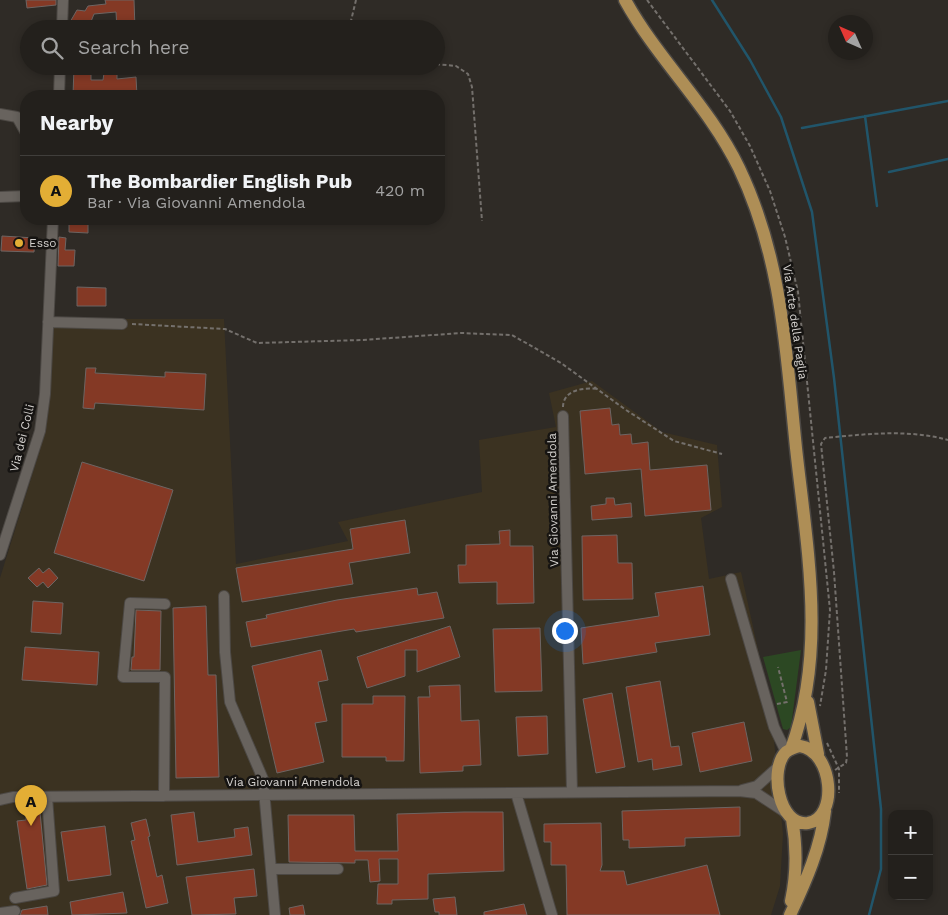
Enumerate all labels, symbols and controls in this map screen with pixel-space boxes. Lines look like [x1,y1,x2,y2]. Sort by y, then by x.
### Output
north arrow [828,15,873,60]
search box [20,20,445,75]
icon: search [38,34,66,62]
text: Search here [78,36,189,59]
text: Nearby [40,110,113,135]
text: The Bombardier English Pub [87,170,352,193]
text: A [51,181,61,200]
text: 420 m [375,181,425,200]
text: Bar · Via Giovanni Amendola [87,193,305,212]
place label: Esso [29,236,57,250]
marker: Esso [13,237,25,249]
street label: Via Arte della Paglia [780,264,810,381]
street label: Via dei Colli [7,403,37,473]
street label: Via Giovanni Amendola [545,433,561,567]
your location [552,618,578,644]
street label: Via Giovanni Amendola [226,775,360,789]
pin: A [15,785,47,826]
map controls [888,810,933,900]
button: + [888,810,933,855]
button: − [888,855,933,900]

